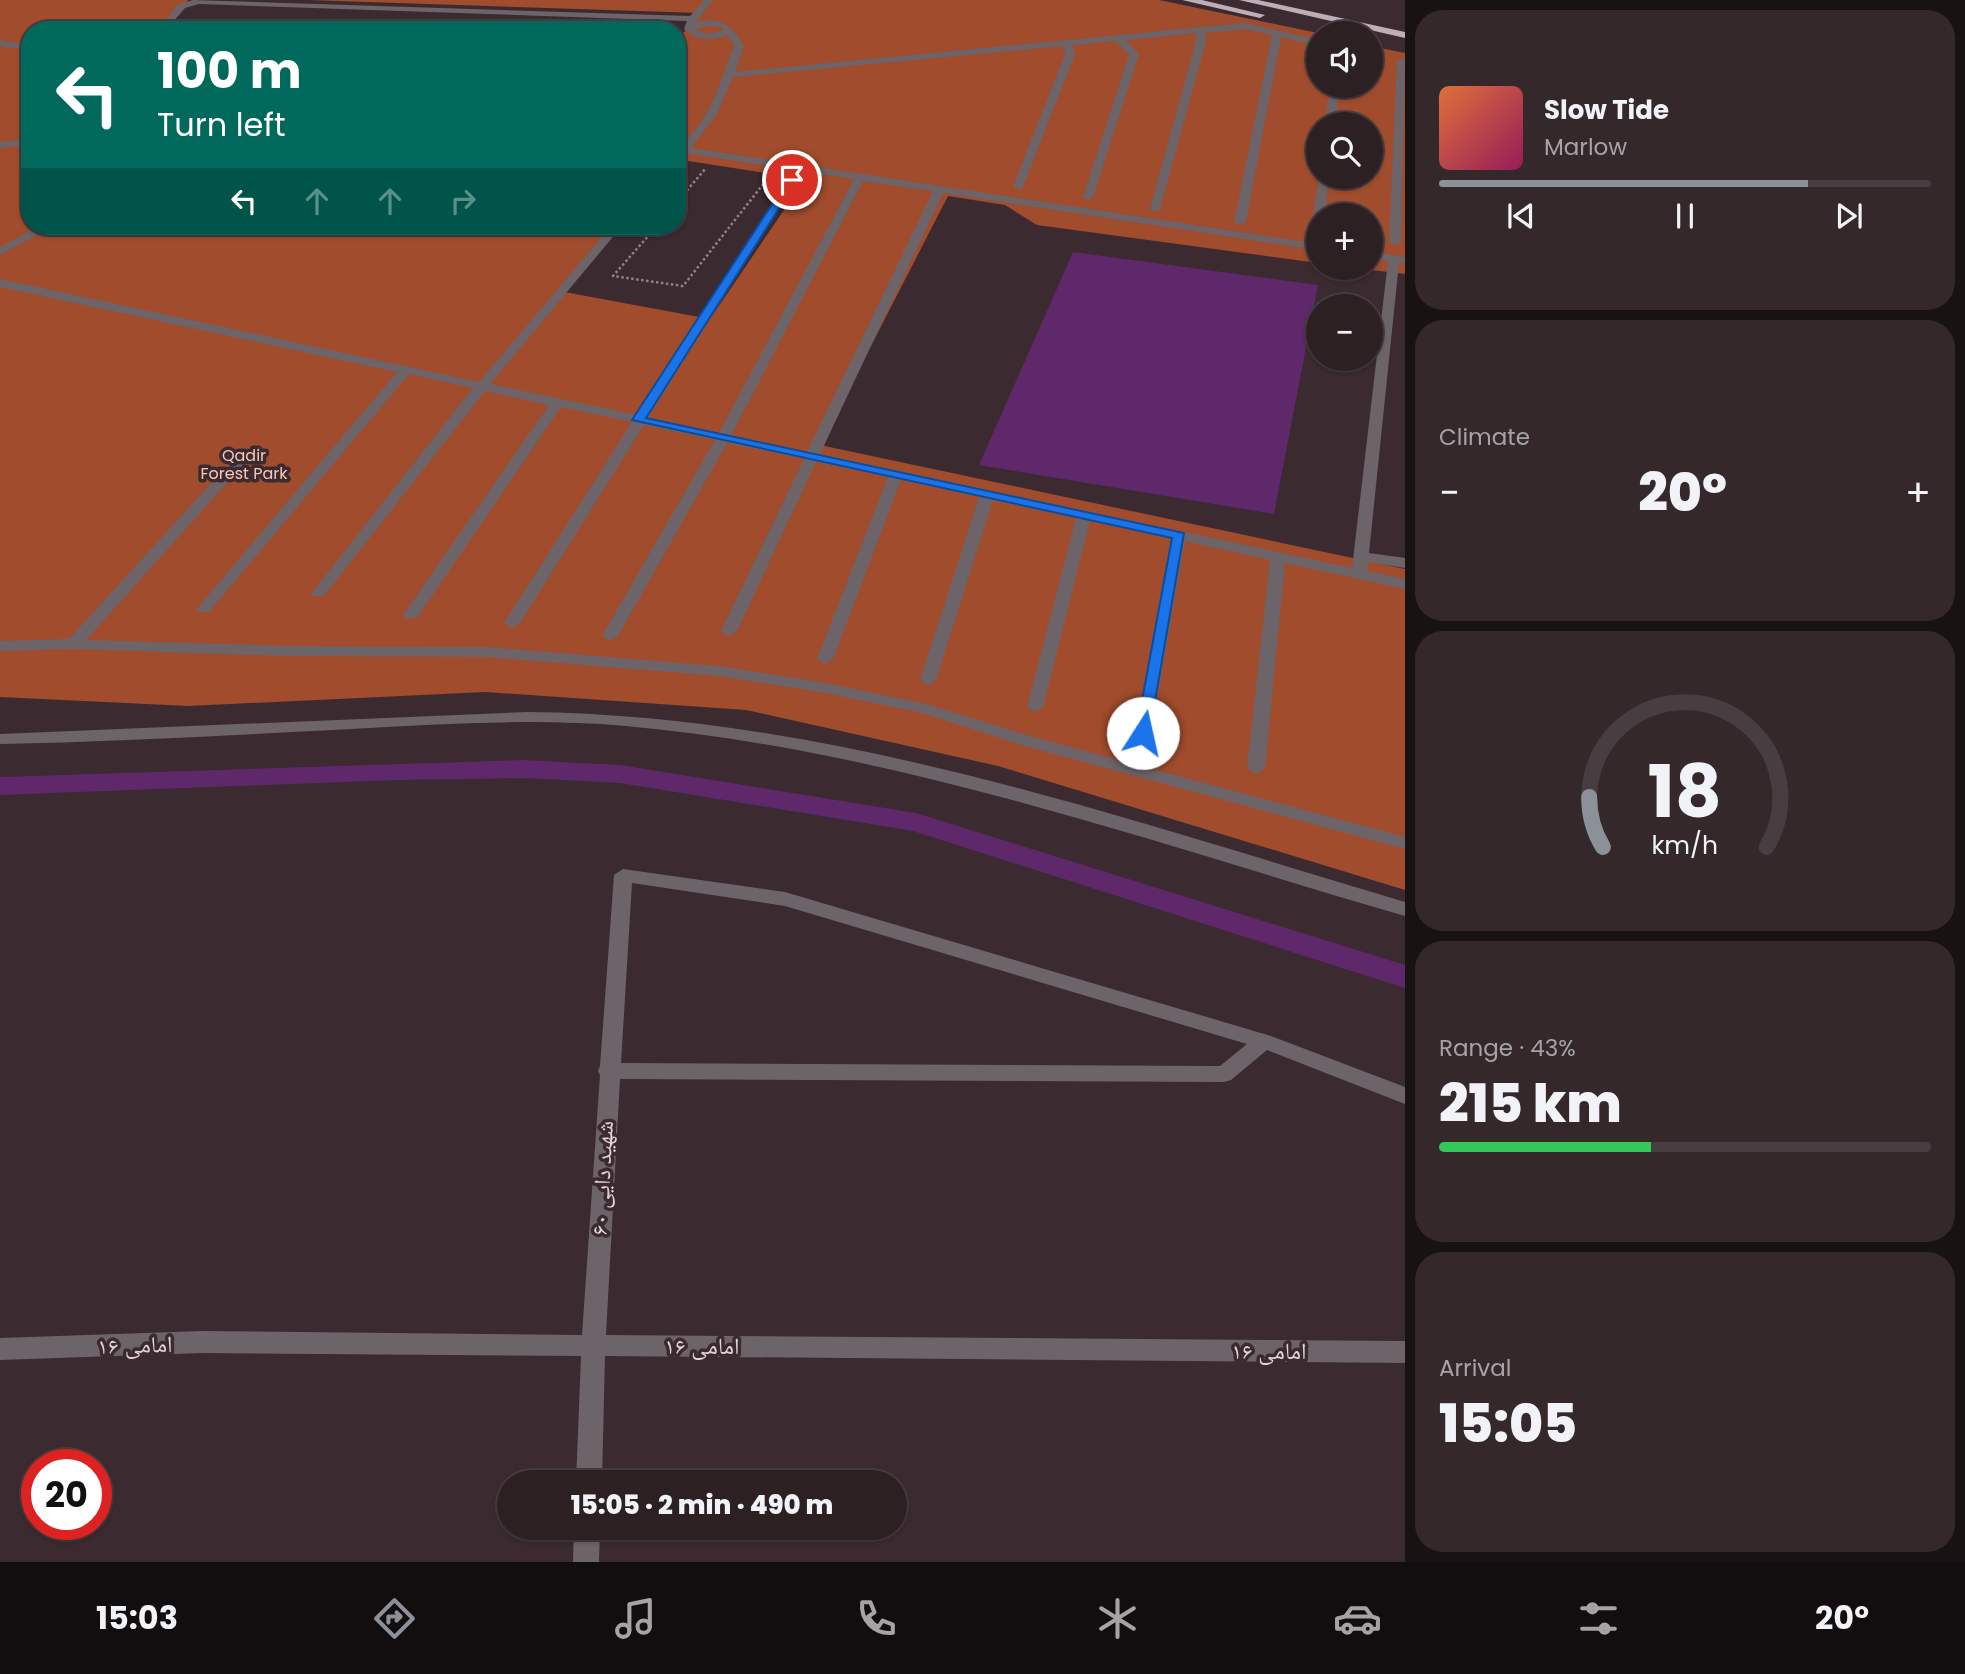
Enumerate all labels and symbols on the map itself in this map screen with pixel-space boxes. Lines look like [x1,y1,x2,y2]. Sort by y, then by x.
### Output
pin [762,150,822,210]
park label: Qadir Forest Park [201,444,288,485]
position arrow [1106,696,1180,770]
street label: شهید دایی ۶۰ [583,1120,621,1236]
street label: امامی ۱۶ [97,1328,173,1362]
street label: امامی ۱۶ [665,1330,739,1362]
street label: امامی ۱۶ [1232,1335,1306,1367]
speed limit sign: 20 [21,1449,112,1540]

